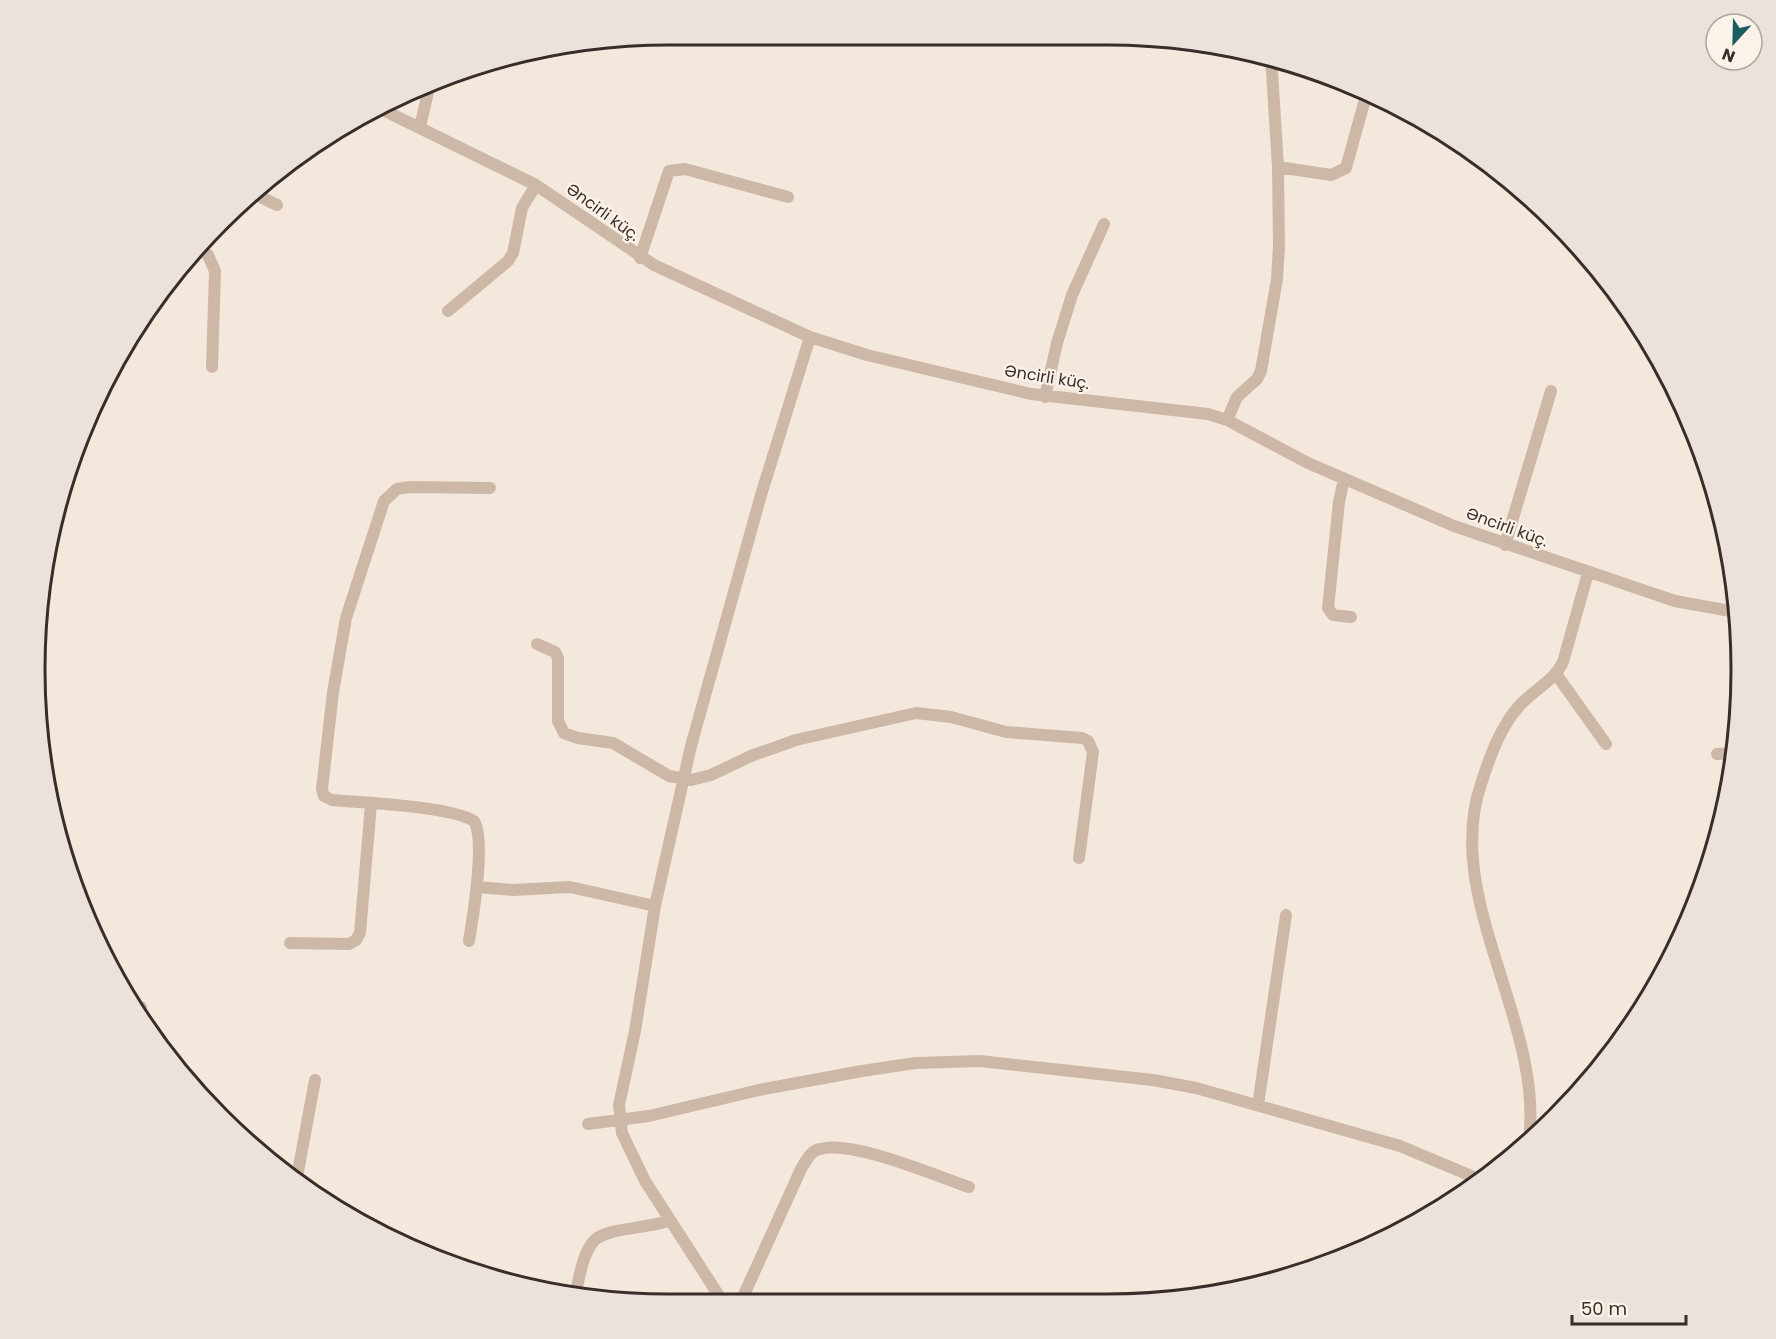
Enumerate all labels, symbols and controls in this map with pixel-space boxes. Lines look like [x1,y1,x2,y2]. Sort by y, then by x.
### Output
north arrow [1704,12,1764,72]
text: N [1719,43,1738,68]
street label: Əncirli küç. [561,177,645,247]
street label: Əncirli küç. [1003,359,1091,395]
street label: Əncirli küç. [1463,501,1551,553]
scale bar [1572,1288,1686,1326]
text: 50 m [1581,1296,1627,1321]

